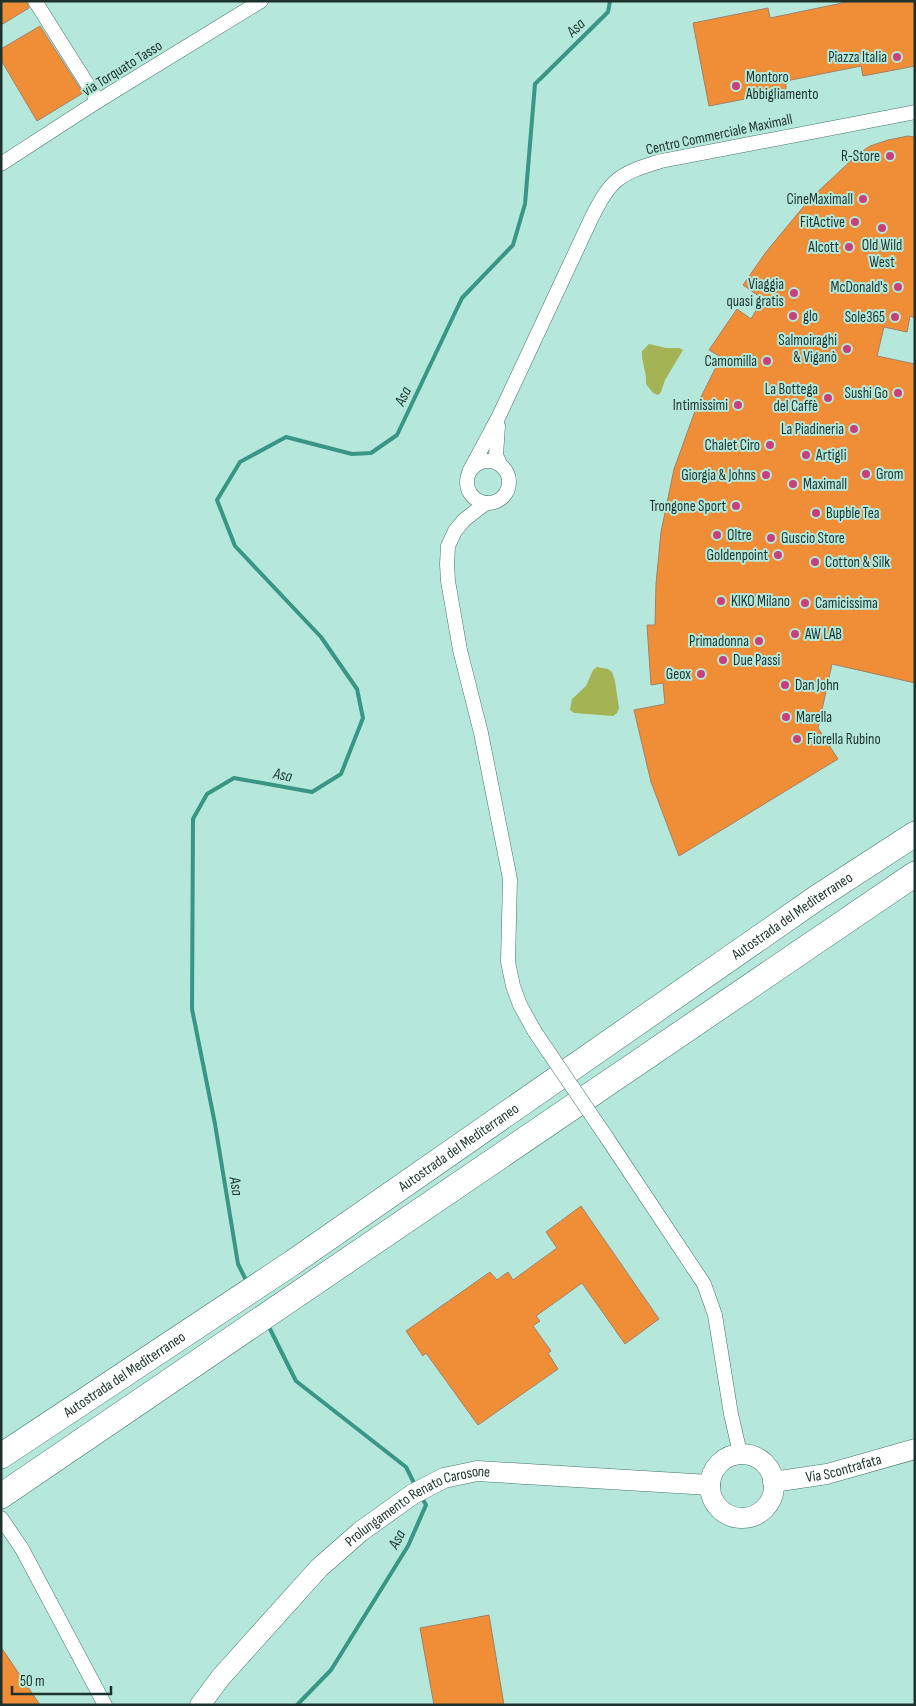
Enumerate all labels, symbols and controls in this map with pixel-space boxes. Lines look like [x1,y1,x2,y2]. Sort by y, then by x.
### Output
water label: Asa [562,14,590,42]
street label: via Torquato Tasso [79,36,166,101]
place label: Piazza Italia [828,48,887,67]
marker: Piazza Italia [891,51,903,63]
place label: Montoro Abbigliamento [745,68,818,104]
marker: Montoro Abbigliamento [730,80,742,92]
street label: Centro Commerciale Maximall [644,110,794,159]
place label: R-Store [841,147,880,166]
marker: R-Store [884,150,896,162]
place label: CineMaximall [786,190,853,209]
marker: CineMaximall [857,193,869,205]
place label: FitActive [800,213,845,232]
marker: FitActive [849,216,861,228]
marker: Old Wild West [876,222,888,234]
place label: Old Wild West [862,236,902,272]
place label: Alcott [807,238,839,257]
marker: Alcott [843,241,855,253]
place label: Viaggia quasi gratis [727,275,784,311]
place label: McDonald's [831,278,888,297]
marker: McDonald's [892,281,904,293]
marker: Viaggia quasi gratis [788,287,800,299]
place label: glo [803,307,818,326]
place label: Sole365 [845,308,885,327]
marker: glo [787,310,799,322]
marker: Sole365 [889,311,901,323]
place label: Salmoiraghi & Viganò [778,331,837,367]
marker: Salmoiraghi & Viganò [841,343,853,355]
place label: Camomilla [705,352,757,371]
marker: Camomilla [761,355,773,367]
place label: La Bottega del Caffè [765,380,818,416]
water label: Asa [390,384,416,410]
place label: Sushi Go [845,384,888,403]
marker: Sushi Go [892,387,904,399]
marker: La Bottega del Caffè [822,392,834,404]
place label: Intimissimi [673,396,728,415]
marker: Intimissimi [732,399,744,411]
place label: La Piadineria [781,420,844,439]
marker: La Piadineria [848,423,860,435]
place label: Chalet Ciro [704,436,760,455]
marker: Chalet Ciro [764,439,776,451]
place label: Artigli [815,446,847,465]
marker: Artigli [800,449,812,461]
place label: Grom [876,465,903,484]
place label: Giorgia & Johns [681,466,756,485]
marker: Grom [860,468,872,480]
marker: Giorgia & Johns [760,469,772,481]
place label: Maximall [803,475,847,494]
marker: Maximall [787,478,799,490]
place label: Trongone Sport [649,497,726,516]
marker: Trongone Sport [730,500,742,512]
place label: Bupble Tea [826,504,880,523]
marker: Bupble Tea [810,507,822,519]
place label: Oltre [727,526,752,545]
marker: Oltre [711,529,723,541]
place label: Guscio Store [781,529,845,548]
marker: Guscio Store [765,532,777,544]
place label: Goldenpoint [706,546,768,565]
marker: Goldenpoint [772,549,784,561]
place label: Cotton & Silk [825,553,890,572]
marker: Cotton & Silk [809,556,821,568]
place label: KIKO Milano [731,592,790,611]
place label: Camicissima [815,594,878,613]
marker: KIKO Milano [715,595,727,607]
marker: Camicissima [799,597,811,609]
place label: AW LAB [804,625,842,644]
marker: AW LAB [789,628,801,640]
place label: Primadonna [689,632,749,651]
marker: Primadonna [753,635,765,647]
place label: Due Passi [733,651,781,670]
marker: Due Passi [717,654,729,666]
place label: Geox [666,665,691,684]
marker: Geox [695,668,707,680]
place label: Dan John [795,676,839,695]
marker: Dan John [779,679,791,691]
place label: Marella [796,708,832,727]
marker: Marella [780,711,792,723]
place label: Fiorella Rubino [807,730,881,749]
marker: Fiorella Rubino [791,733,803,745]
water label: Asa [271,764,294,787]
street label: Autostrada del Mediterraneo [727,868,856,965]
street label: Autostrada del Mediterraneo [394,1099,523,1197]
water label: Asa [224,1174,247,1198]
street label: Autostrada del Mediterraneo [59,1327,189,1422]
street label: Via Scontrafata [805,1450,884,1487]
street label: Prolungamento Renato Carosone [341,1462,491,1551]
water label: Asa [384,1527,410,1553]
scale bar [12,1664,111,1696]
text: 50 m [20,1672,45,1691]

